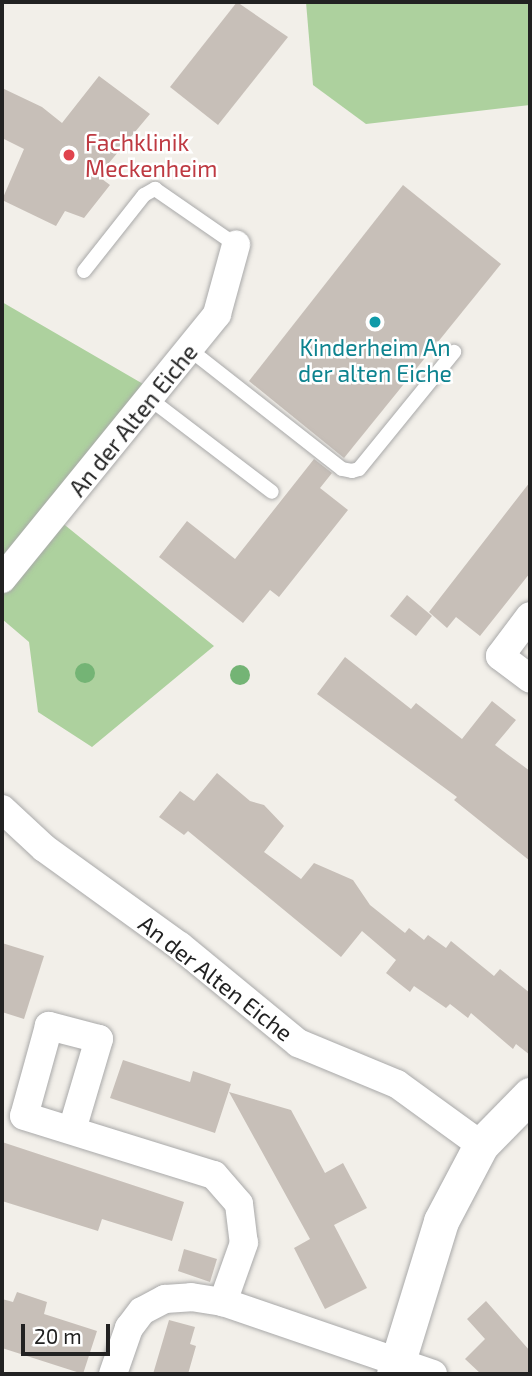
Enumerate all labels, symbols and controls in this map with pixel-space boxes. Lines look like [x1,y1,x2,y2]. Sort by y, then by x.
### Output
place label: Fachklinik Meckenheim [85,128,217,182]
marker: Fachklinik Meckenheim [59,145,79,165]
marker: Kinderheim An der alten Eiche [367,314,383,330]
place label: Kinderheim An der alten Eiche [298,333,452,387]
street label: An der Alten Eiche [63,338,203,502]
street label: An der Alten Eiche [133,909,299,1047]
scale bar [24,1310,114,1354]
text: 20 m [34,1323,82,1348]

